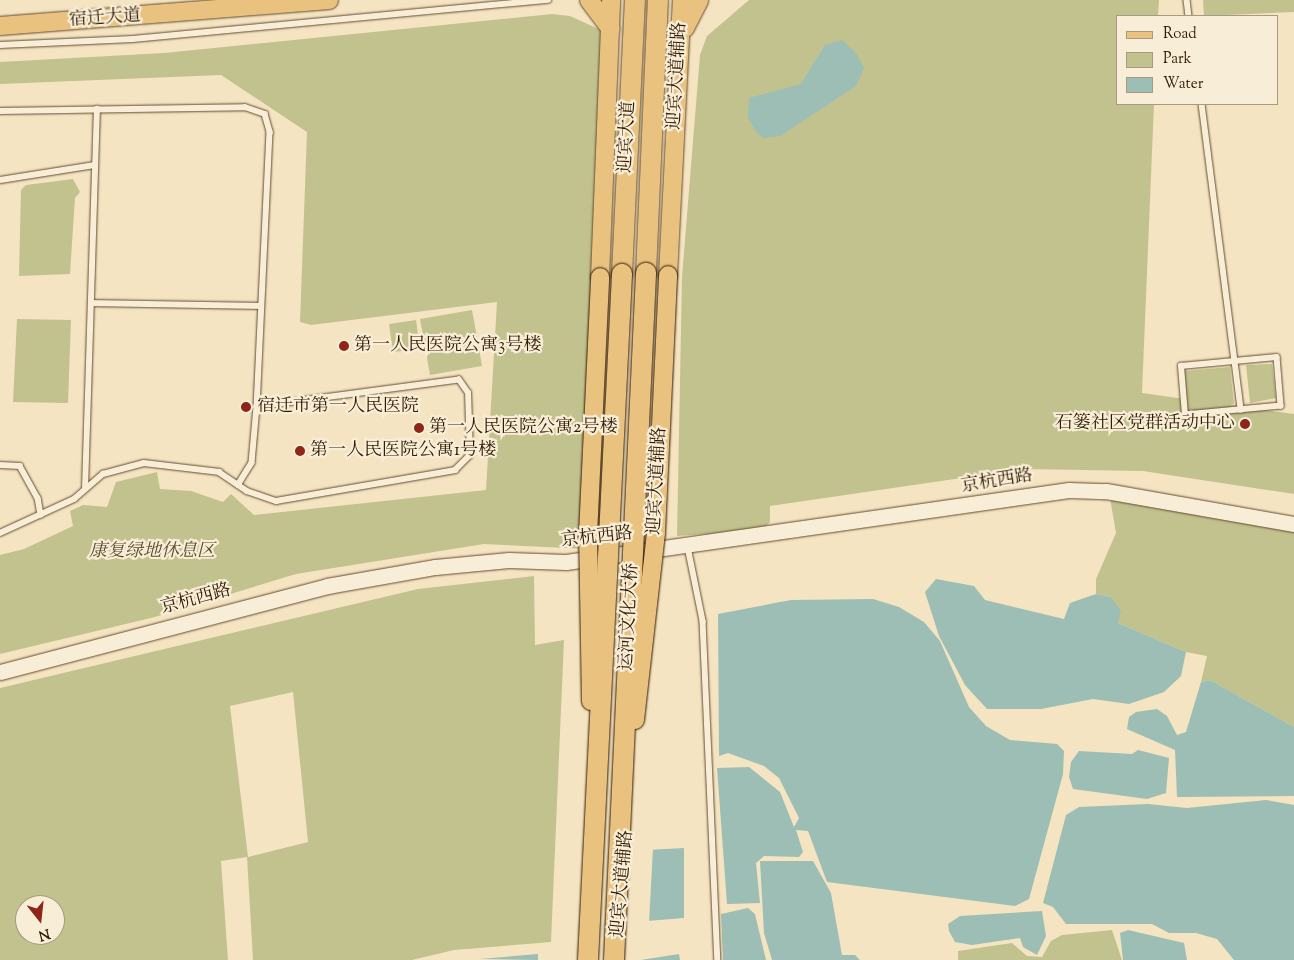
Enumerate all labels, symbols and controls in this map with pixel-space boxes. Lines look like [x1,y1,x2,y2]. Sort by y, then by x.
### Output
street label: 宿迁大道 [68,6,142,32]
legend [1116,15,1279,105]
street label: 迎宾大道辅路 [664,22,692,130]
text: Road [1163,24,1197,45]
text: Park [1163,49,1192,70]
text: Water [1163,74,1203,95]
street label: 迎宾大道 [615,100,641,174]
place label: 第一人民医院公寓3号楼 [354,335,541,357]
marker: 第一人民医院公寓3号楼 [338,340,350,352]
place label: 宿迁市第一人民医院 [257,396,419,418]
marker: 宿迁市第一人民医院 [239,400,253,414]
place label: 石篓社区党群活动中心 [1055,413,1235,435]
place label: 第一人民医院公寓2号楼 [429,417,617,439]
marker: 石篓社区党群活动中心 [1239,418,1251,430]
marker: 第一人民医院公寓2号楼 [413,422,425,434]
street label: 迎宾大道辅路 [644,427,672,535]
place label: 第一人民医院公寓1号楼 [310,440,496,462]
marker: 第一人民医院公寓1号楼 [294,445,306,457]
street label: 京杭西路 [960,466,1034,498]
street label: 京杭西路 [560,523,634,553]
park label: 康复绿地休息区 [89,541,215,563]
street label: 运河文化大桥 [616,563,644,671]
street label: 京杭西路 [158,580,234,620]
street label: 迎宾大道辅路 [608,829,638,939]
north arrow [15,895,65,945]
text: N [36,922,52,945]

